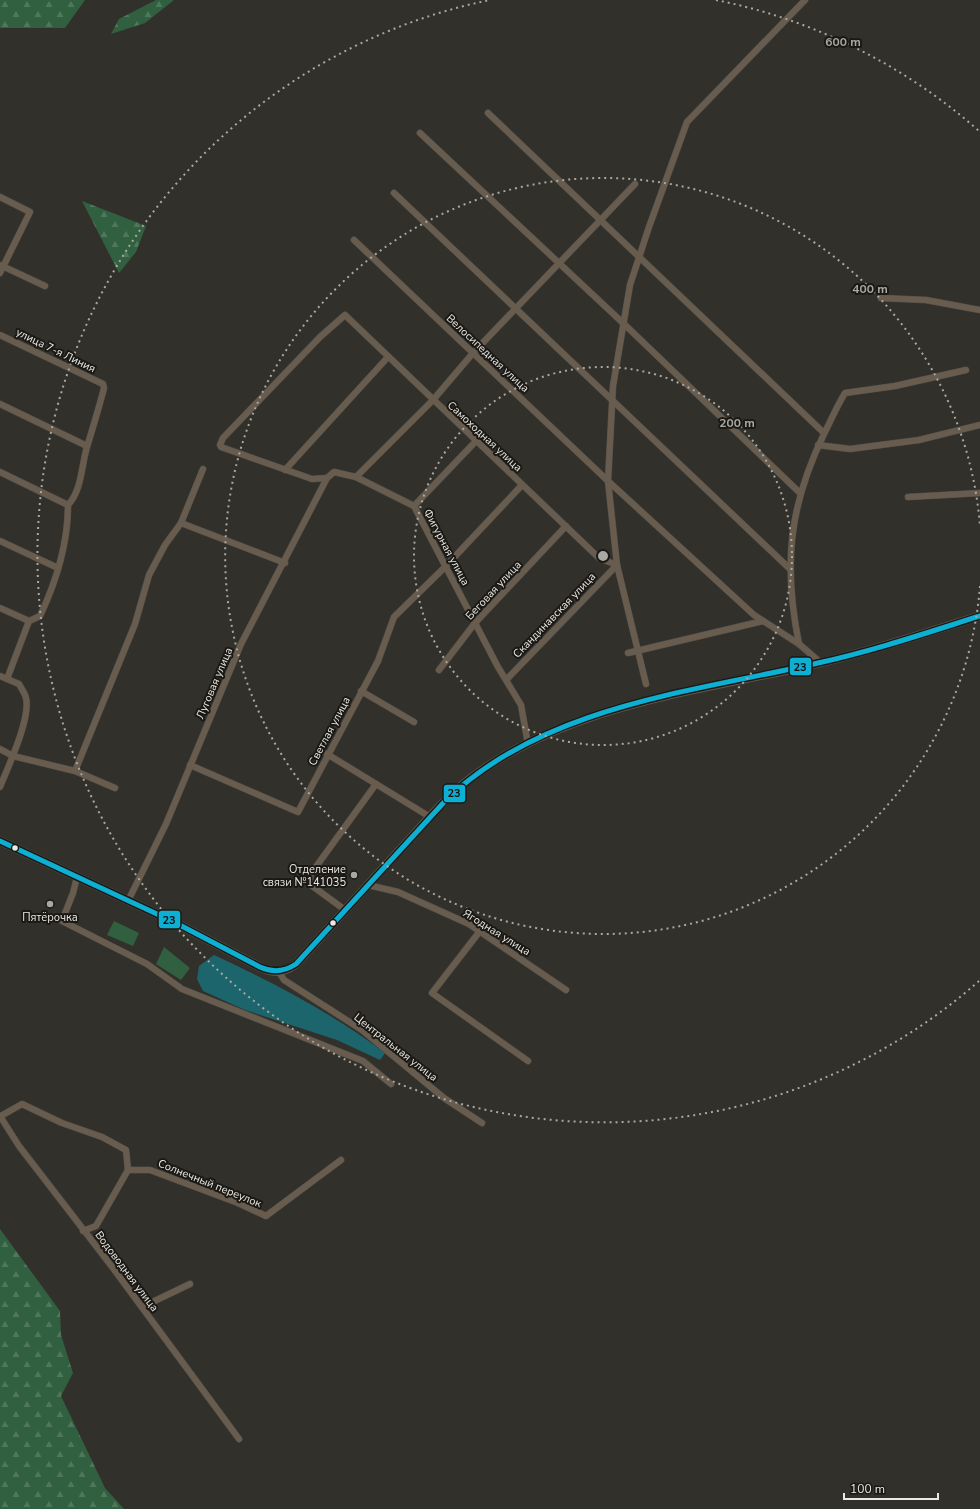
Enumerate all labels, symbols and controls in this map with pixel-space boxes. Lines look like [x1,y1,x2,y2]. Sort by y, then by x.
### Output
text: 600 m [825,34,861,50]
text: 400 m [852,281,888,297]
street label: Велосипедная улица [443,311,532,396]
street label: улица 7-я Линия [13,325,98,376]
street label: Самоходная улица [444,398,525,475]
text: 200 m [719,415,755,431]
street label: Фигурная улица [420,506,473,588]
centre of rings [596,549,610,563]
street label: Беговая улица [462,558,525,623]
street label: Скандинавская улица [510,569,599,661]
street label: Луговая улица [193,645,236,721]
line badge: 23 [789,657,812,676]
text: 23 [793,660,807,675]
street label: Светлая улица [305,694,354,768]
line badge: 23 [443,784,466,803]
text: 23 [447,786,461,801]
unlabelled marker [10,843,20,853]
place label: Отделение связи №141035 [263,862,346,890]
marker: Отделение связи №141035 [349,870,359,880]
marker: Пятёрочка [45,899,55,909]
street label: Ягодная улица [460,906,533,959]
place label: Пятёрочка [22,910,78,925]
line badge: 23 [158,910,181,929]
text: 23 [162,913,176,928]
unlabelled marker [328,918,338,928]
street label: Центральная улица [351,1010,441,1085]
street label: Солнечный переулок [156,1156,264,1211]
street label: Водоводная улица [91,1228,162,1315]
scale bar [844,1475,938,1501]
text: 100 m [850,1481,885,1497]

